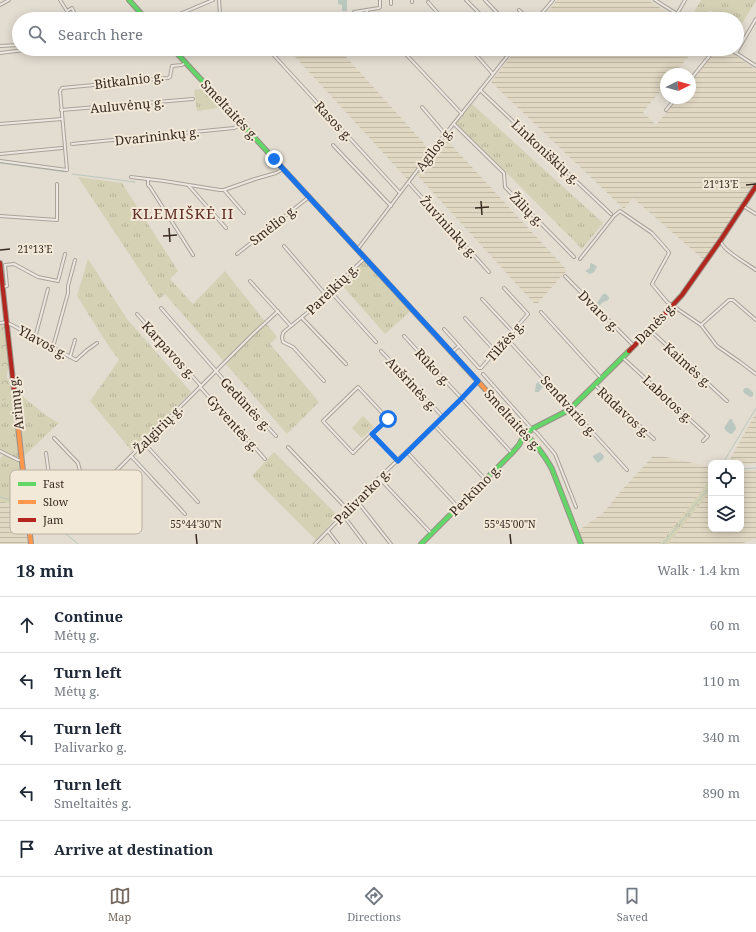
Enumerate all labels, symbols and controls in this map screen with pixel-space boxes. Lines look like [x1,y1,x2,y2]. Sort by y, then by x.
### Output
search box [12,12,744,56]
icon: search [26,23,48,45]
text: Search here [58,24,143,44]
street label: Bitkalnio g. [93,67,165,93]
north arrow [660,68,696,104]
street label: Smeltaitės g. [197,76,263,144]
street label: Auluvėnų g. [89,93,165,117]
street label: Rasos g. [311,97,357,145]
street label: Linkoniškių g. [508,116,584,188]
street label: Dvarininkų g. [114,123,200,149]
street label: Agilos g. [411,123,457,175]
route end [265,150,283,168]
text: 21°13'E [704,177,738,191]
street label: Žilių g. [506,188,548,230]
street label: Žuvininkų g. [416,192,482,262]
street label: Smėlio g. [246,201,300,249]
district label: KLEMIŠKĖ II [132,203,234,223]
text: 21°13'E [18,242,52,256]
street label: Pareikių g. [302,260,362,318]
street label: Dvaro g. [574,286,624,336]
street label: Danės g. [631,298,679,348]
street label: Karpavos g. [138,317,200,383]
street label: Tilžės g. [482,317,528,365]
street label: Ylavos g. [14,321,71,363]
street label: Kaimės g. [660,338,716,392]
street label: Rūko g. [411,344,455,390]
street label: Aušrinės g. [382,353,442,415]
street label: Sendvario g. [537,371,601,441]
street label: Labotos g. [639,371,697,427]
street label: Gedūnės g. [216,373,276,435]
street label: Arimų g. [4,375,28,431]
street label: Rūdavos g. [594,383,654,441]
street label: Smeltaitės g. [480,385,546,455]
street label: Gyventės g. [203,391,263,455]
street label: Žalgirių g. [130,401,186,457]
route start [379,410,397,428]
street label: Perkūno g. [445,460,505,520]
map controls [708,460,744,532]
button: locate [708,460,744,496]
street label: Palivarko g. [330,464,394,528]
legend [10,470,142,534]
text: Fast [43,476,64,491]
text: Slow [43,494,69,509]
button: layers [708,496,744,532]
text: Jam [42,512,64,527]
text: 55°44'30"N [170,517,222,531]
text: 55°45'00"N [484,517,536,531]
text: 18 min [16,559,74,582]
text: Walk · 1.4 km [657,561,740,579]
text: Continue [54,606,123,626]
icon: ahead [16,614,38,636]
text: 60 m [710,616,740,634]
text: Mėtų g. [54,626,100,644]
text: Turn left [54,662,122,682]
icon: left [16,670,38,692]
text: 110 m [703,672,740,690]
text: Mėtų g. [54,682,100,700]
text: Turn left [54,718,122,738]
icon: left [16,726,38,748]
text: 340 m [703,728,740,746]
text: Palivarko g. [54,738,127,756]
text: Turn left [54,774,122,794]
icon: left [16,782,38,804]
text: 890 m [703,784,740,802]
text: Smeltaitės g. [54,794,131,812]
icon: arrive [16,838,38,860]
text: Arrive at destination [54,839,213,859]
tab: Map [108,885,131,924]
tab: Directions [347,885,401,924]
tab: Saved [617,885,648,924]

